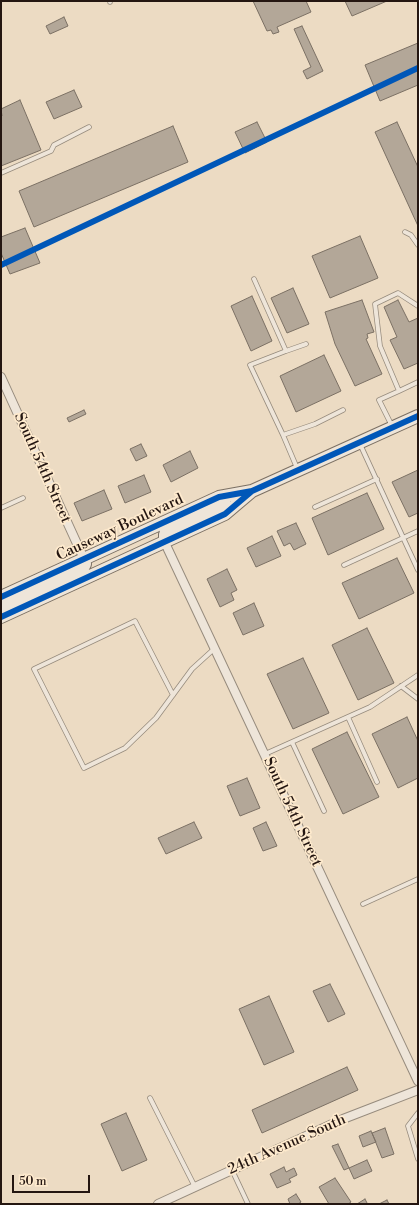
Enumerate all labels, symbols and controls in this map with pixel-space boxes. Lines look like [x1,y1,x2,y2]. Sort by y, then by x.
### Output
street label: South 54th Street [10,410,74,526]
street label: Causeway Boulevard [54,491,186,565]
street label: South 54th Street [259,754,325,870]
street label: 24th Avenue South [225,1111,349,1179]
scale bar [14,1167,92,1193]
text: 50 m [19,1174,47,1189]

